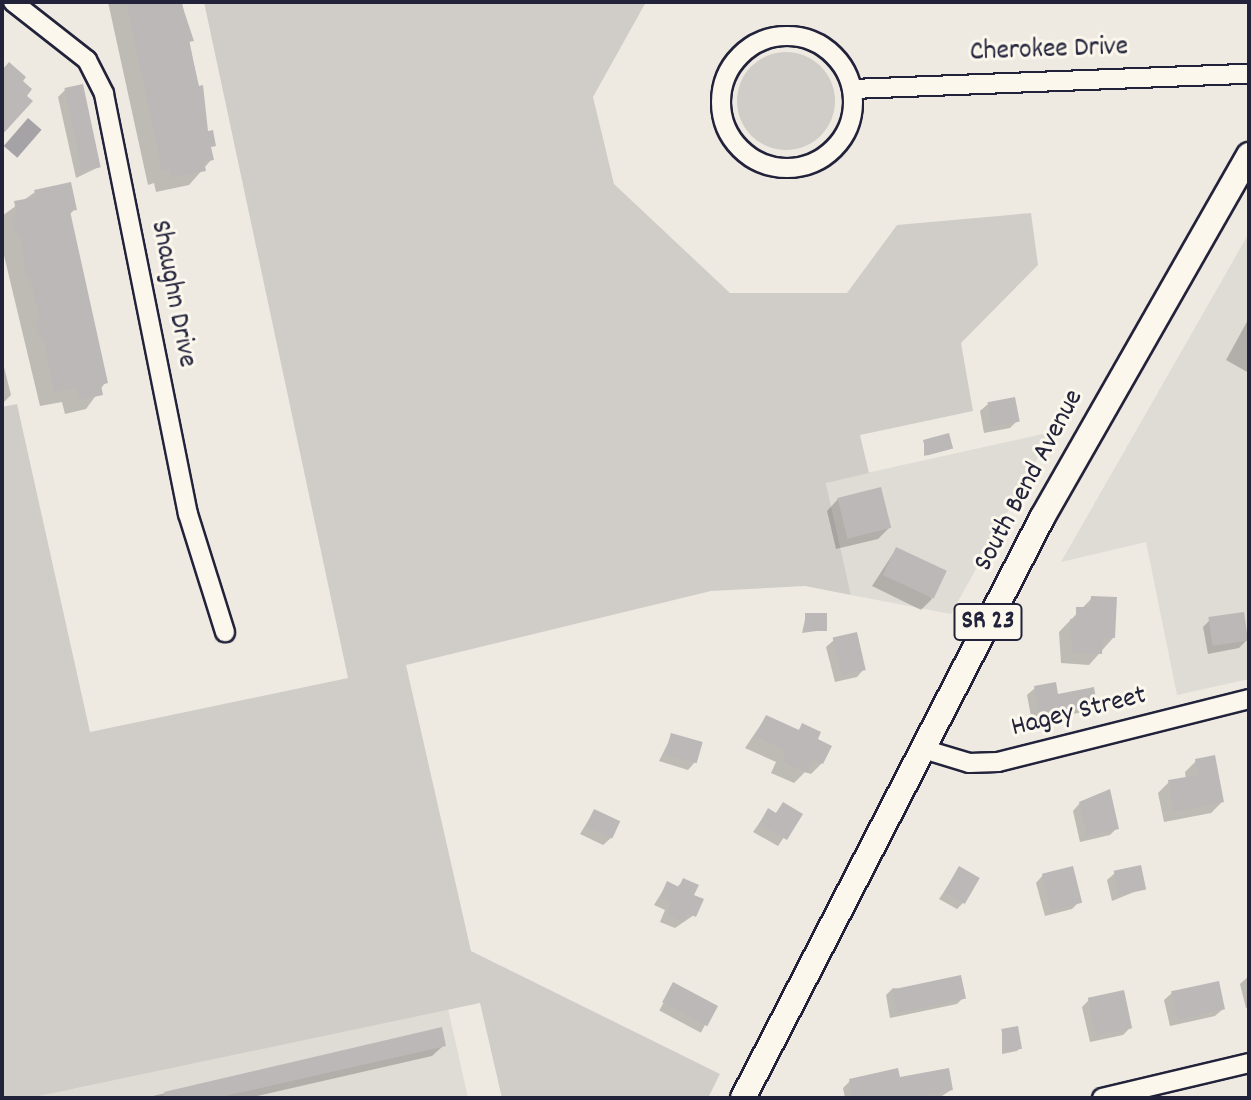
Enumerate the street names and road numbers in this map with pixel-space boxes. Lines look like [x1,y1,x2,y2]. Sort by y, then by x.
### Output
street label: Cherokee Drive [969,31,1129,71]
street label: Shaughn Drive [141,218,203,370]
street label: South Bend Avenue [968,384,1092,578]
road number: SR 23 [952,600,1024,644]
street label: Hagey Street [1008,680,1150,746]

